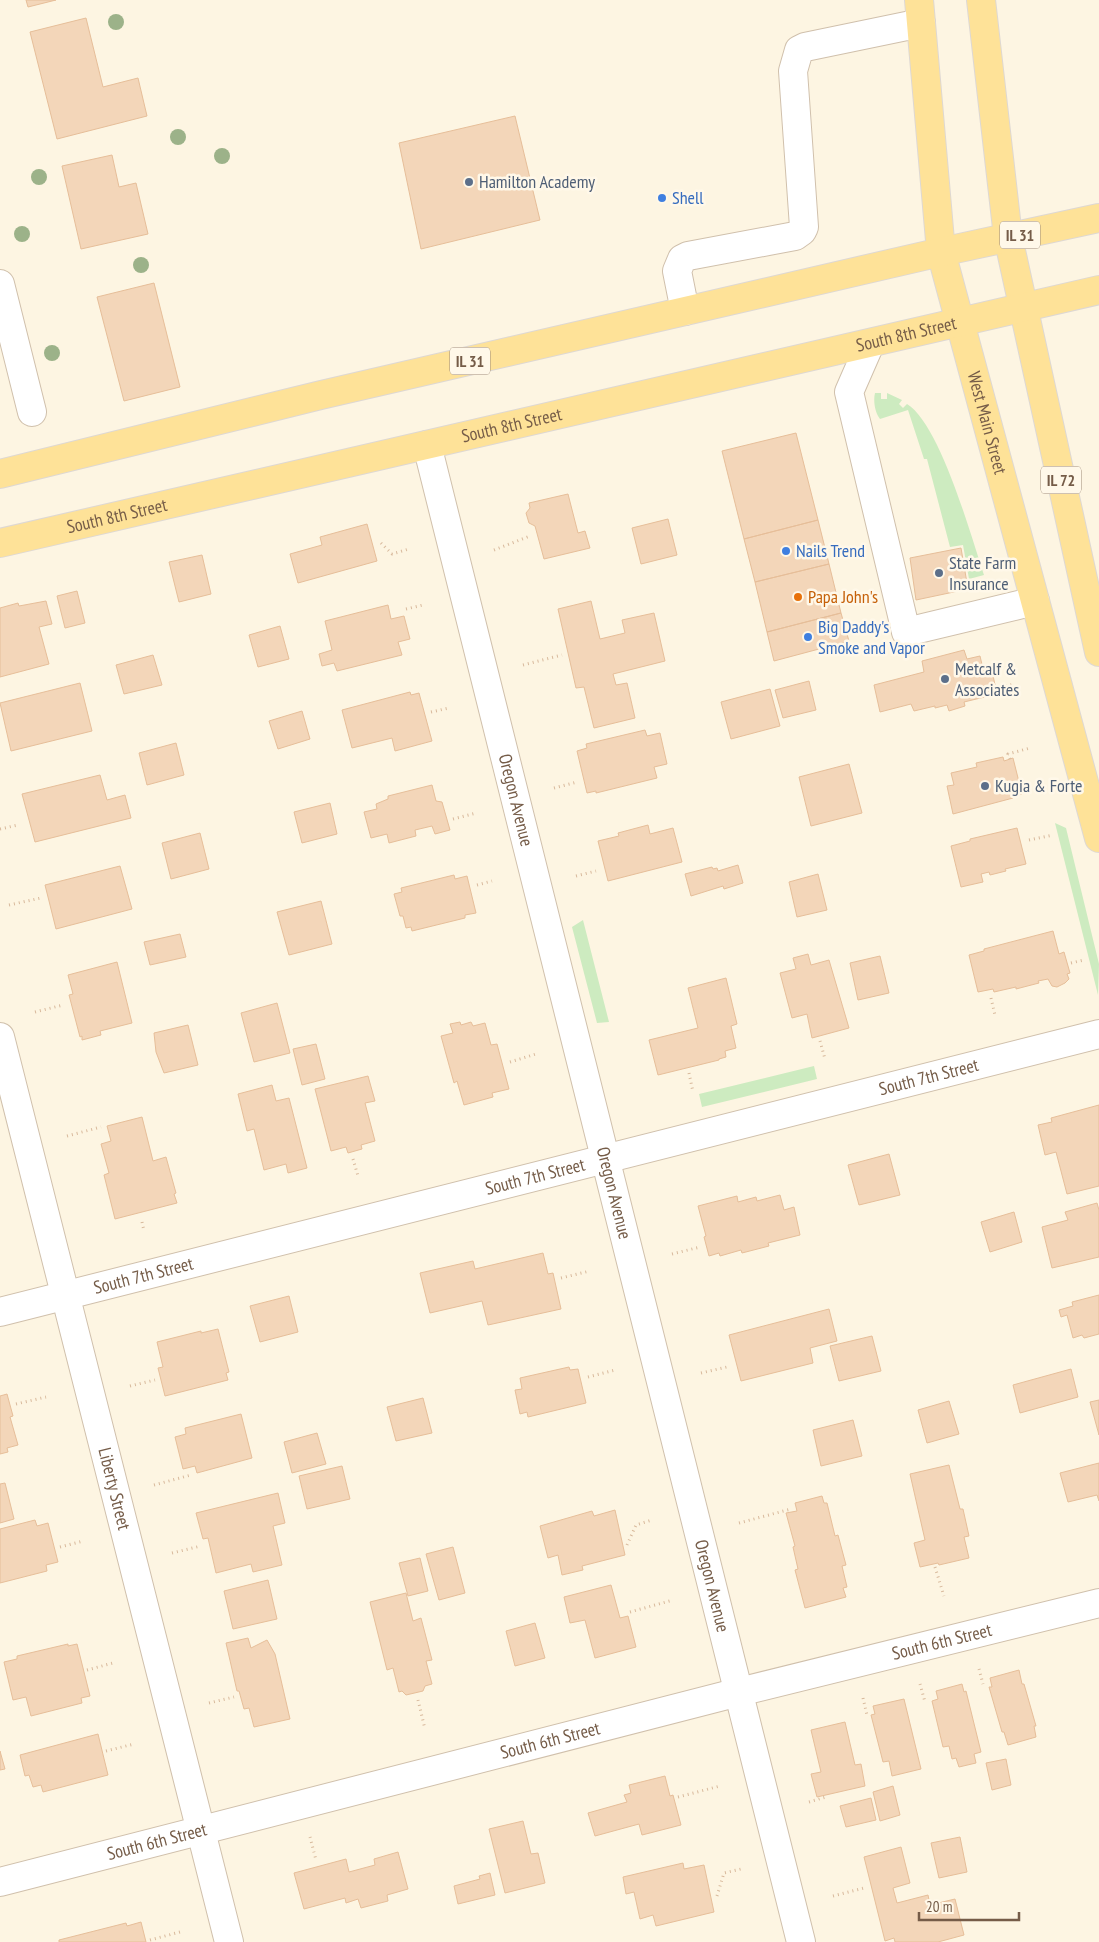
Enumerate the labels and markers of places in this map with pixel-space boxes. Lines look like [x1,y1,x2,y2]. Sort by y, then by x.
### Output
place label: Hamilton Academy [479,170,595,193]
marker: Hamilton Academy [463,176,475,188]
place label: Shell [672,186,704,209]
marker: Shell [656,192,668,204]
place label: Nails Trend [796,539,865,562]
marker: Nails Trend [780,545,792,557]
place label: State Farm Insurance [949,551,1016,595]
marker: State Farm Insurance [933,567,945,579]
place label: Papa John's [808,585,878,608]
marker: Papa John's [792,591,804,603]
place label: Big Daddy's Smoke and Vapor [818,615,925,659]
marker: Big Daddy's Smoke and Vapor [802,631,814,643]
place label: Metcalf & Associates [955,657,1019,701]
marker: Metcalf & Associates [939,673,951,685]
place label: Kugia & Forte [995,774,1082,797]
marker: Kugia & Forte [979,780,991,792]

